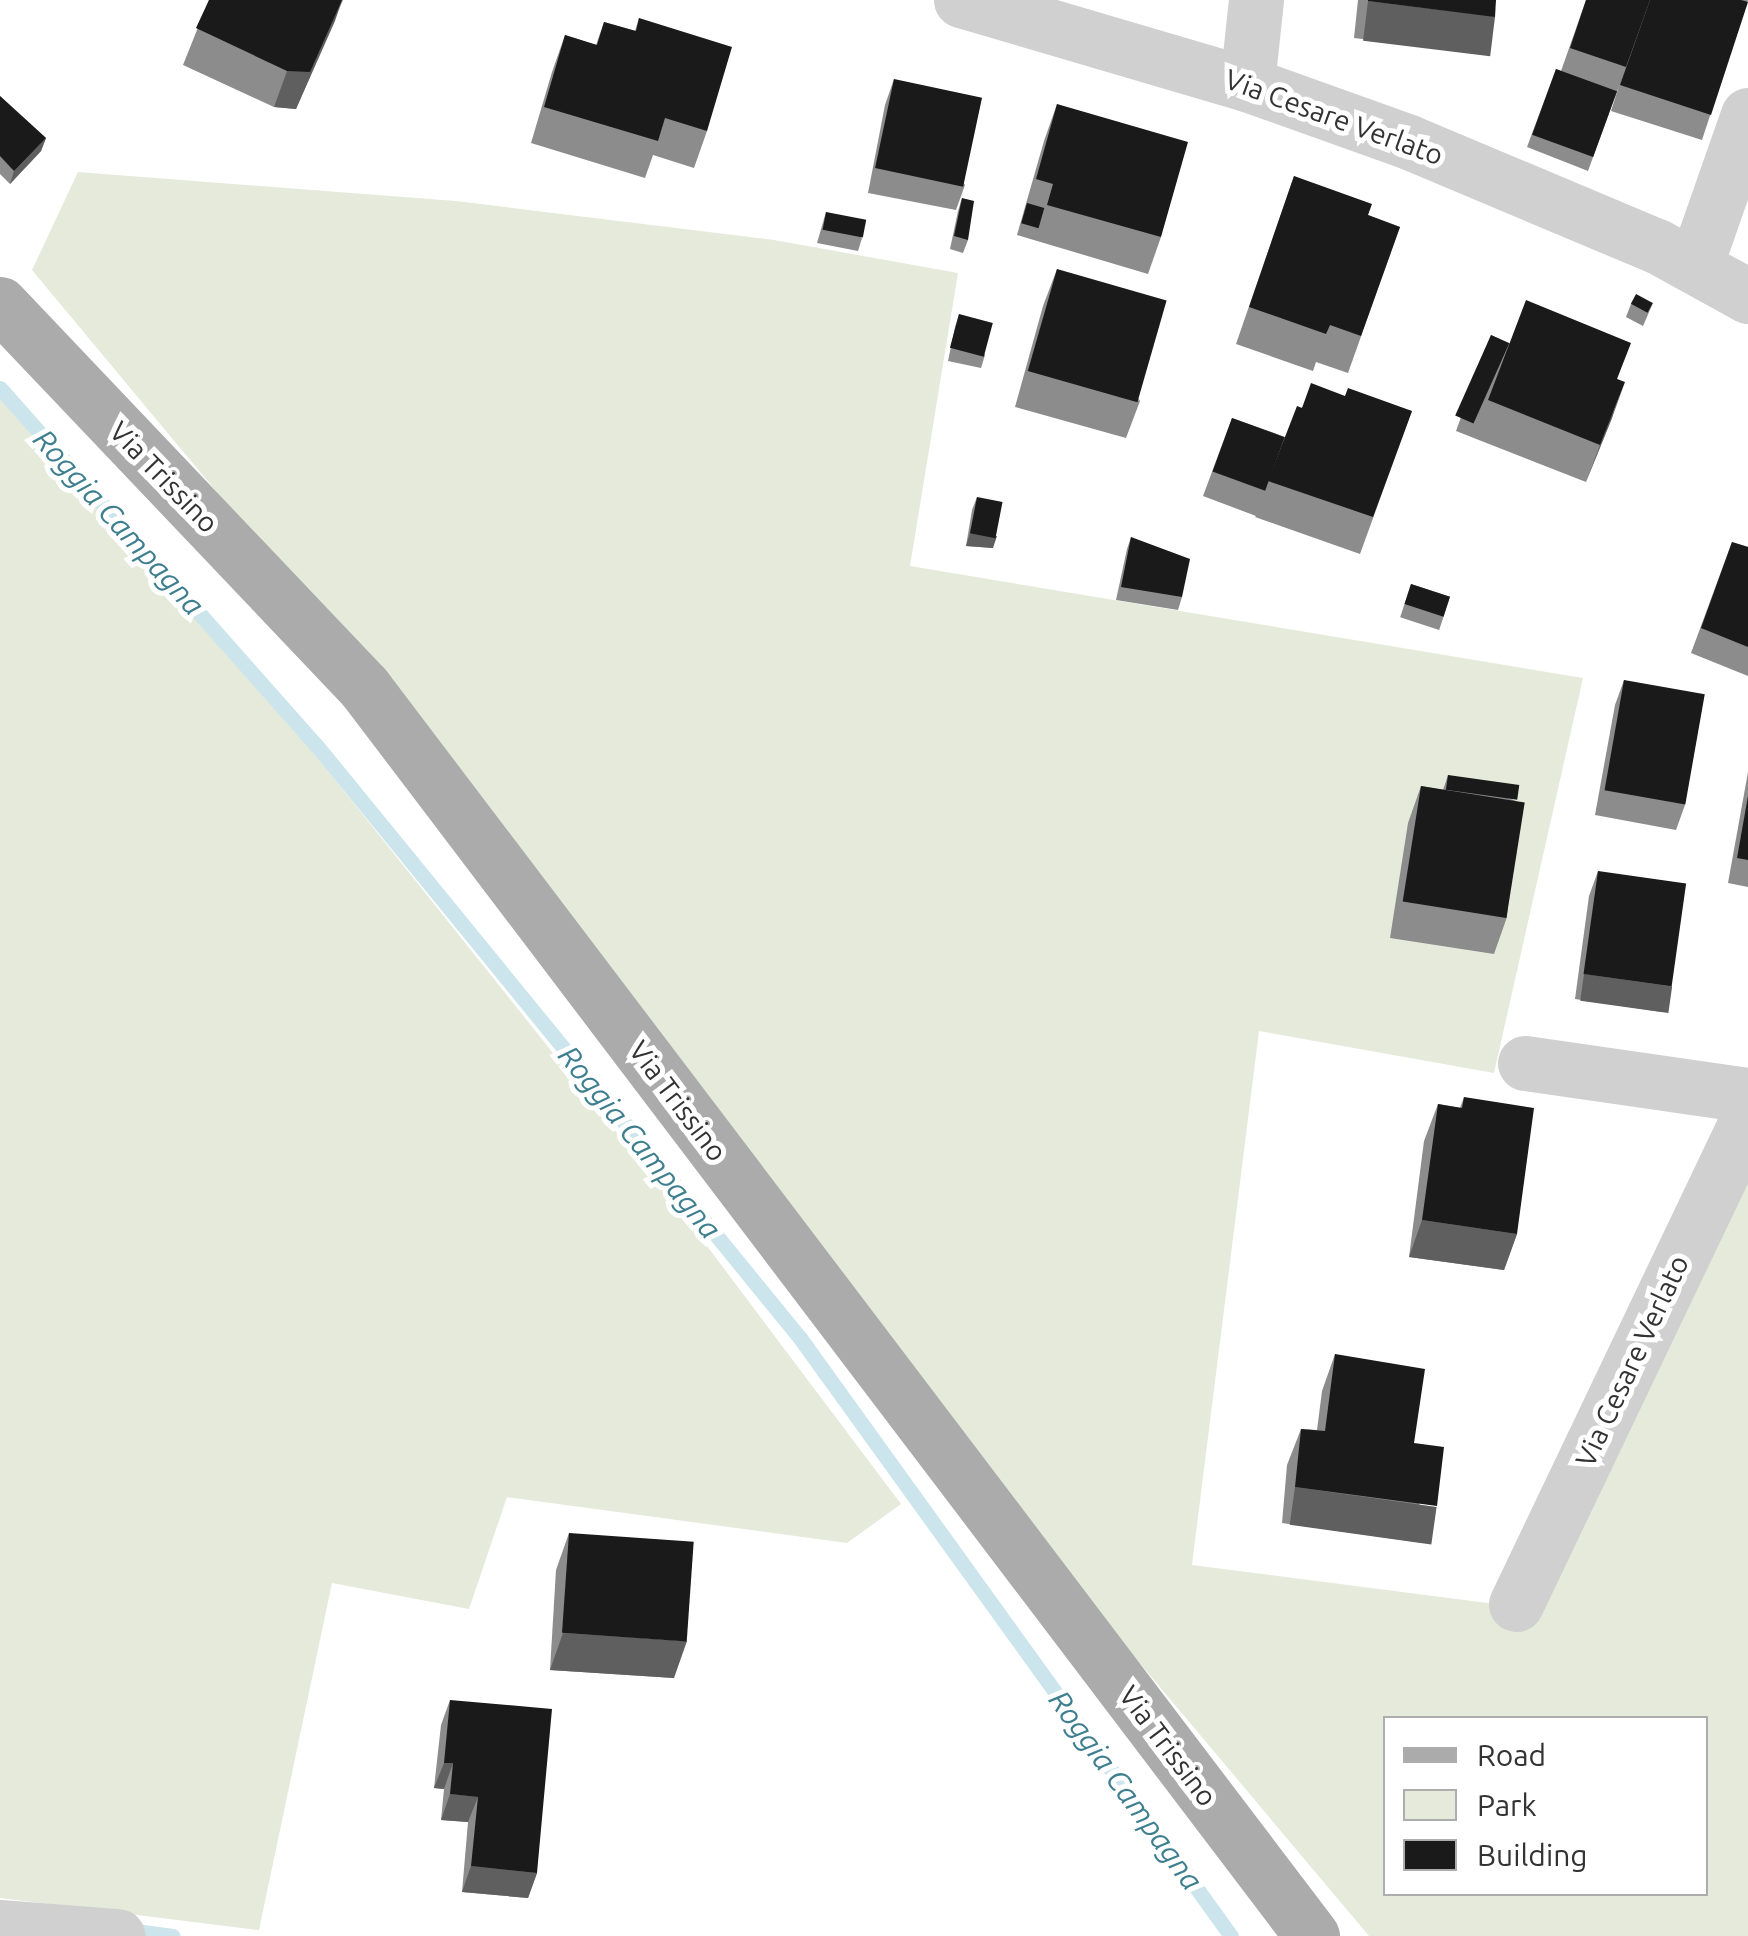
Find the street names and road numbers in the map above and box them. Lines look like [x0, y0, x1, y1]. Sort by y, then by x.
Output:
street label: Via Cesare Verlato [1220, 62, 1448, 172]
street label: Via Trissino [103, 414, 225, 540]
street label: Via Trissino [622, 1034, 734, 1168]
street label: Via Cesare Verlato [1568, 1250, 1696, 1472]
street label: Via Trissino [1112, 1679, 1224, 1813]

